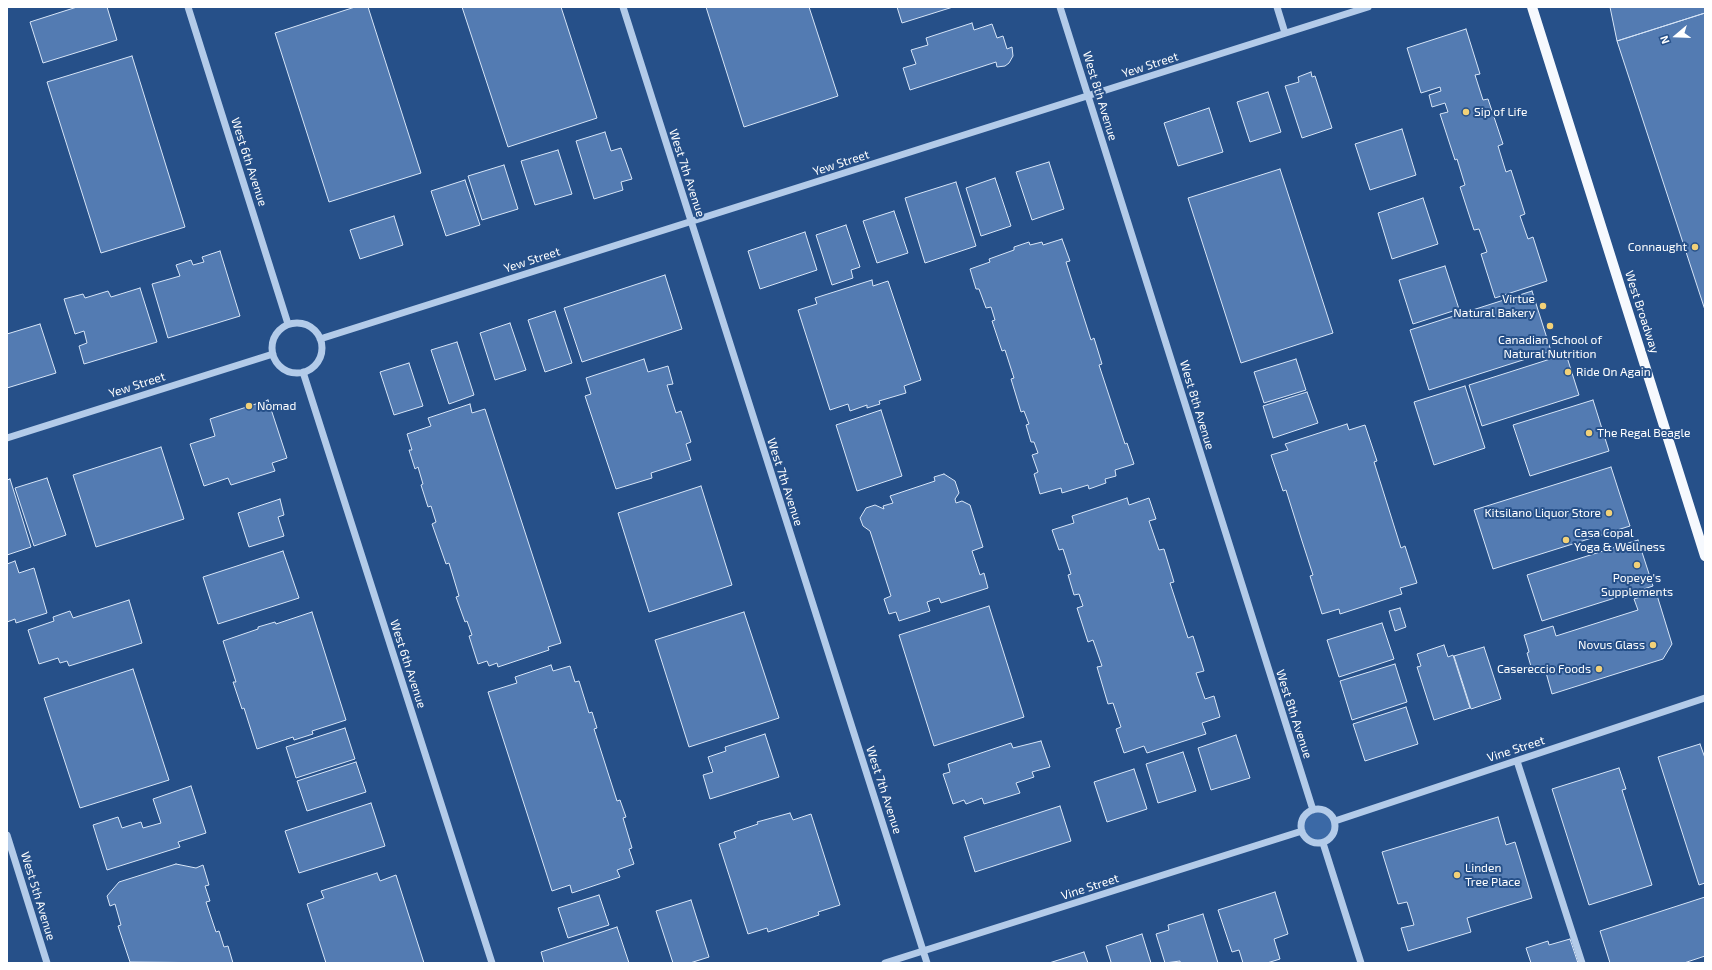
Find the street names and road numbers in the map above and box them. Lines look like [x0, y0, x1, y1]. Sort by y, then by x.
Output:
street label: Yew Street [1120, 49, 1180, 81]
street label: West 8th Avenue [1080, 50, 1120, 142]
street label: West 6th Avenue [228, 116, 270, 208]
street label: West 7th Avenue [666, 127, 708, 219]
street label: Yew Street [811, 147, 871, 179]
street label: Yew Street [502, 244, 562, 276]
street label: West Broadway [1622, 269, 1662, 355]
street label: West 8th Avenue [1177, 359, 1217, 451]
street label: Yew Street [107, 369, 167, 401]
street label: West 7th Avenue [764, 436, 806, 528]
street label: West 6th Avenue [387, 618, 429, 710]
street label: West 8th Avenue [1273, 668, 1315, 760]
street label: Vine Street [1485, 733, 1547, 765]
street label: West 7th Avenue [863, 744, 905, 836]
street label: West 5th Avenue [18, 850, 58, 942]
street label: Vine Street [1059, 871, 1121, 903]

